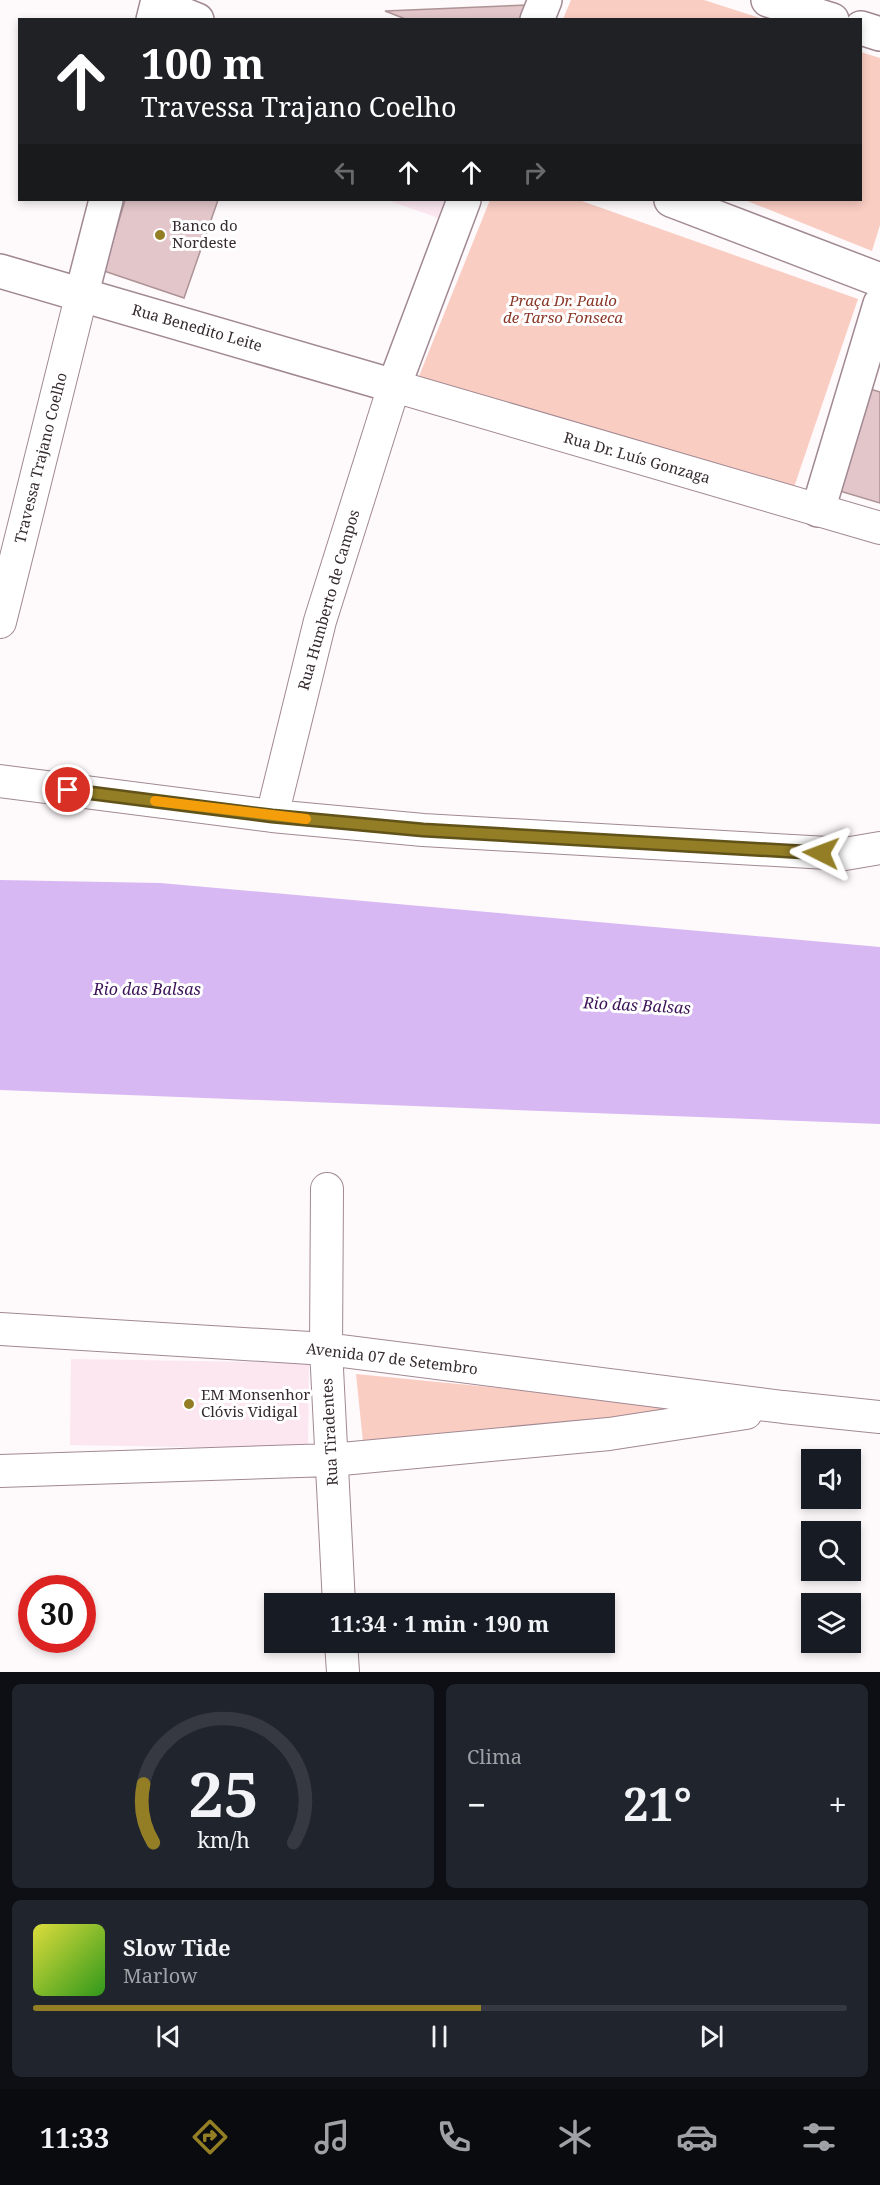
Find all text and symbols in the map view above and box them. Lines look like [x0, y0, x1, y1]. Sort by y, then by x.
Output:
text: 100 m [141, 34, 265, 91]
icon: ahead [42, 42, 120, 120]
text: Travessa Trajano Coelho [141, 88, 457, 125]
icon: left [329, 156, 362, 189]
icon: ahead [392, 156, 425, 189]
icon: ahead [455, 156, 488, 189]
icon: right [518, 156, 551, 189]
place label: Banco do Nordeste [172, 215, 238, 252]
marker: Banco do Nordeste [153, 228, 167, 242]
park label: Praça Dr. Paulo de Tarso Fonseca [503, 290, 623, 327]
street label: Rua Benedito Leite [130, 299, 265, 355]
street label: Travessa Trajano Coelho [9, 370, 71, 545]
street label: Rua Dr. Luís Gonzaga [562, 427, 713, 488]
street label: Rua Humberto de Campos [293, 507, 363, 692]
pin [42, 764, 93, 815]
icon: arrive [51, 773, 84, 806]
position arrow [789, 821, 853, 885]
water label: Rio das Balsas [92, 978, 201, 1000]
water label: Rio das Balsas [582, 991, 691, 1019]
street label: Avenida 07 de Setembro [305, 1338, 479, 1378]
street label: Rua Tiradentes [316, 1377, 342, 1486]
place label: EM Monsenhor Clóvis Vidigal [201, 1384, 310, 1421]
marker: EM Monsenhor Clóvis Vidigal [182, 1397, 196, 1411]
map controls [801, 1449, 861, 1653]
button: sound [801, 1449, 861, 1509]
button: search [801, 1521, 861, 1581]
speed limit sign: 30 [18, 1575, 96, 1653]
button: layers [801, 1593, 861, 1653]
text: 11:34 · 1 min · 190 m [330, 1608, 549, 1638]
text: Clima [467, 1743, 522, 1770]
text: 25 [188, 1750, 258, 1835]
text: 21° [623, 1773, 692, 1834]
text: − [467, 1782, 486, 1827]
text: + [829, 1782, 847, 1827]
text: km/h [197, 1825, 250, 1854]
text: Slow Tide [123, 1932, 231, 1962]
text: Marlow [123, 1962, 197, 1989]
icon: previous [152, 2020, 185, 2053]
icon: pause [423, 2020, 456, 2053]
icon: next [695, 2020, 728, 2053]
icon: directions [189, 2116, 231, 2158]
icon: music [311, 2116, 353, 2158]
icon: phone [433, 2116, 475, 2158]
icon: climate [554, 2116, 596, 2158]
icon: car [676, 2116, 718, 2158]
icon: filters [798, 2116, 840, 2158]
text: 11:33 [40, 2119, 109, 2156]

